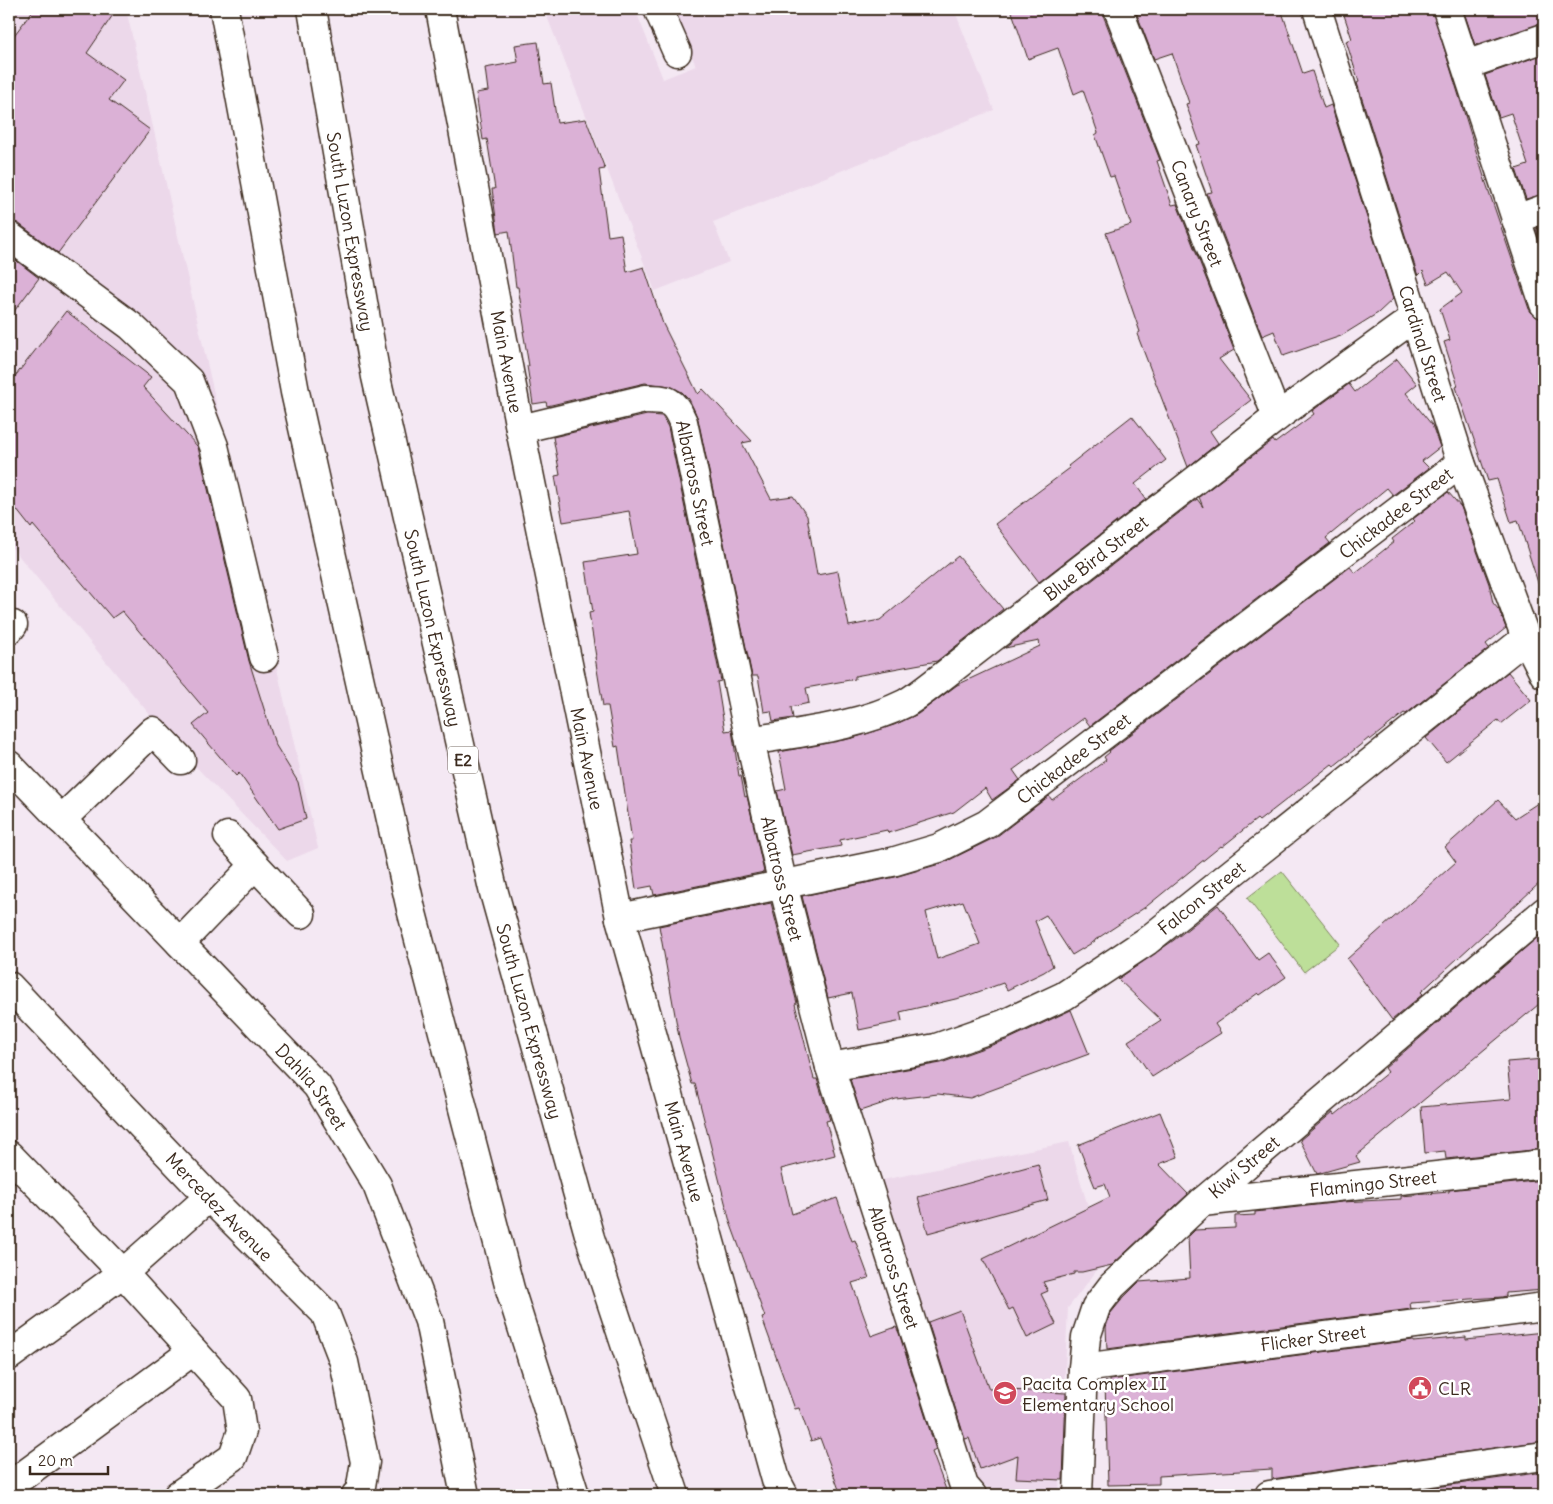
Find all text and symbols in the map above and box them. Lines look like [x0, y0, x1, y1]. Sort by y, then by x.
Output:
street label: South Luzon Expressway [322, 130, 379, 333]
street label: Canary Street [1166, 156, 1229, 270]
street label: Cardinal Street [1394, 282, 1452, 405]
street label: Main Avenue [486, 308, 528, 415]
street label: Albatross Street [671, 418, 720, 548]
street label: Chickadee Street [1334, 462, 1457, 563]
street label: Blue Bird Street [1039, 510, 1152, 606]
street label: South Luzon Expressway [400, 527, 467, 729]
street label: Main Avenue [566, 705, 609, 812]
street label: Chickadee Street [1012, 708, 1135, 809]
road number: E2 [448, 746, 478, 774]
street label: Albatross Street [756, 814, 809, 944]
street label: Falcon Street [1153, 856, 1250, 940]
street label: South Luzon Expressway [492, 921, 568, 1122]
street label: Dahlia Street [271, 1038, 352, 1134]
street label: Main Avenue [660, 1098, 710, 1205]
street label: Kiwi Street [1204, 1130, 1284, 1203]
street label: Mercedez Avenue [161, 1147, 278, 1266]
street label: Flamingo Street [1308, 1165, 1438, 1201]
street label: Albatross Street [864, 1203, 925, 1332]
street label: Flicker Street [1259, 1319, 1367, 1356]
place label: Pacita Complex II Elementary School [1022, 1372, 1174, 1416]
public building icon: CLR [1407, 1375, 1433, 1401]
place label: CLR [1438, 1377, 1471, 1400]
school or university icon: Pacita Complex II Elementary School [992, 1380, 1018, 1406]
scale bar [30, 1444, 108, 1476]
text: 20 m [38, 1451, 73, 1470]

